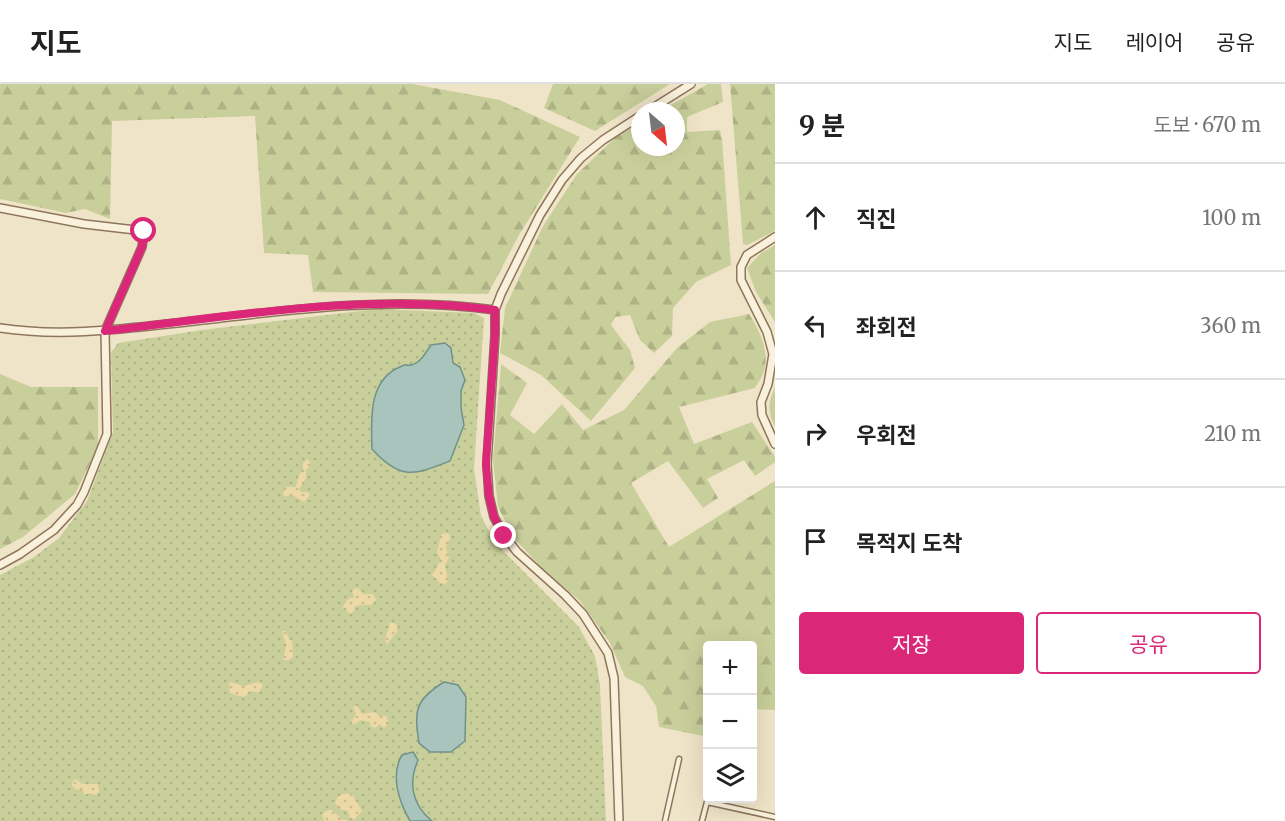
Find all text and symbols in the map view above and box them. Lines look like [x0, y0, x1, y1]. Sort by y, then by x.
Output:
text: 지도 [30, 25, 82, 61]
text: 지도 [1054, 29, 1092, 56]
text: 레이어 [1125, 29, 1183, 56]
text: 공유 [1216, 29, 1255, 56]
north arrow [631, 102, 685, 156]
text: 9 분 [799, 109, 845, 142]
text: 도보 · 670 m [1154, 112, 1261, 137]
icon: ahead [799, 201, 832, 234]
text: 직진 [856, 205, 896, 233]
text: 100 m [1202, 205, 1261, 230]
route start [130, 217, 156, 243]
icon: left [799, 309, 832, 342]
text: 좌회전 [856, 313, 917, 341]
text: 360 m [1200, 313, 1261, 338]
icon: right [799, 417, 832, 450]
text: 우회전 [856, 421, 917, 449]
text: 210 m [1204, 421, 1261, 446]
route end [490, 522, 516, 548]
icon: arrive [799, 525, 832, 558]
text: 목적지 도착 [856, 529, 962, 557]
button: 저장 [799, 612, 1024, 674]
button: 공유 [1036, 612, 1261, 674]
map controls [703, 641, 757, 803]
button: + [703, 641, 757, 695]
button: − [703, 695, 757, 749]
button: layers [703, 749, 757, 803]

